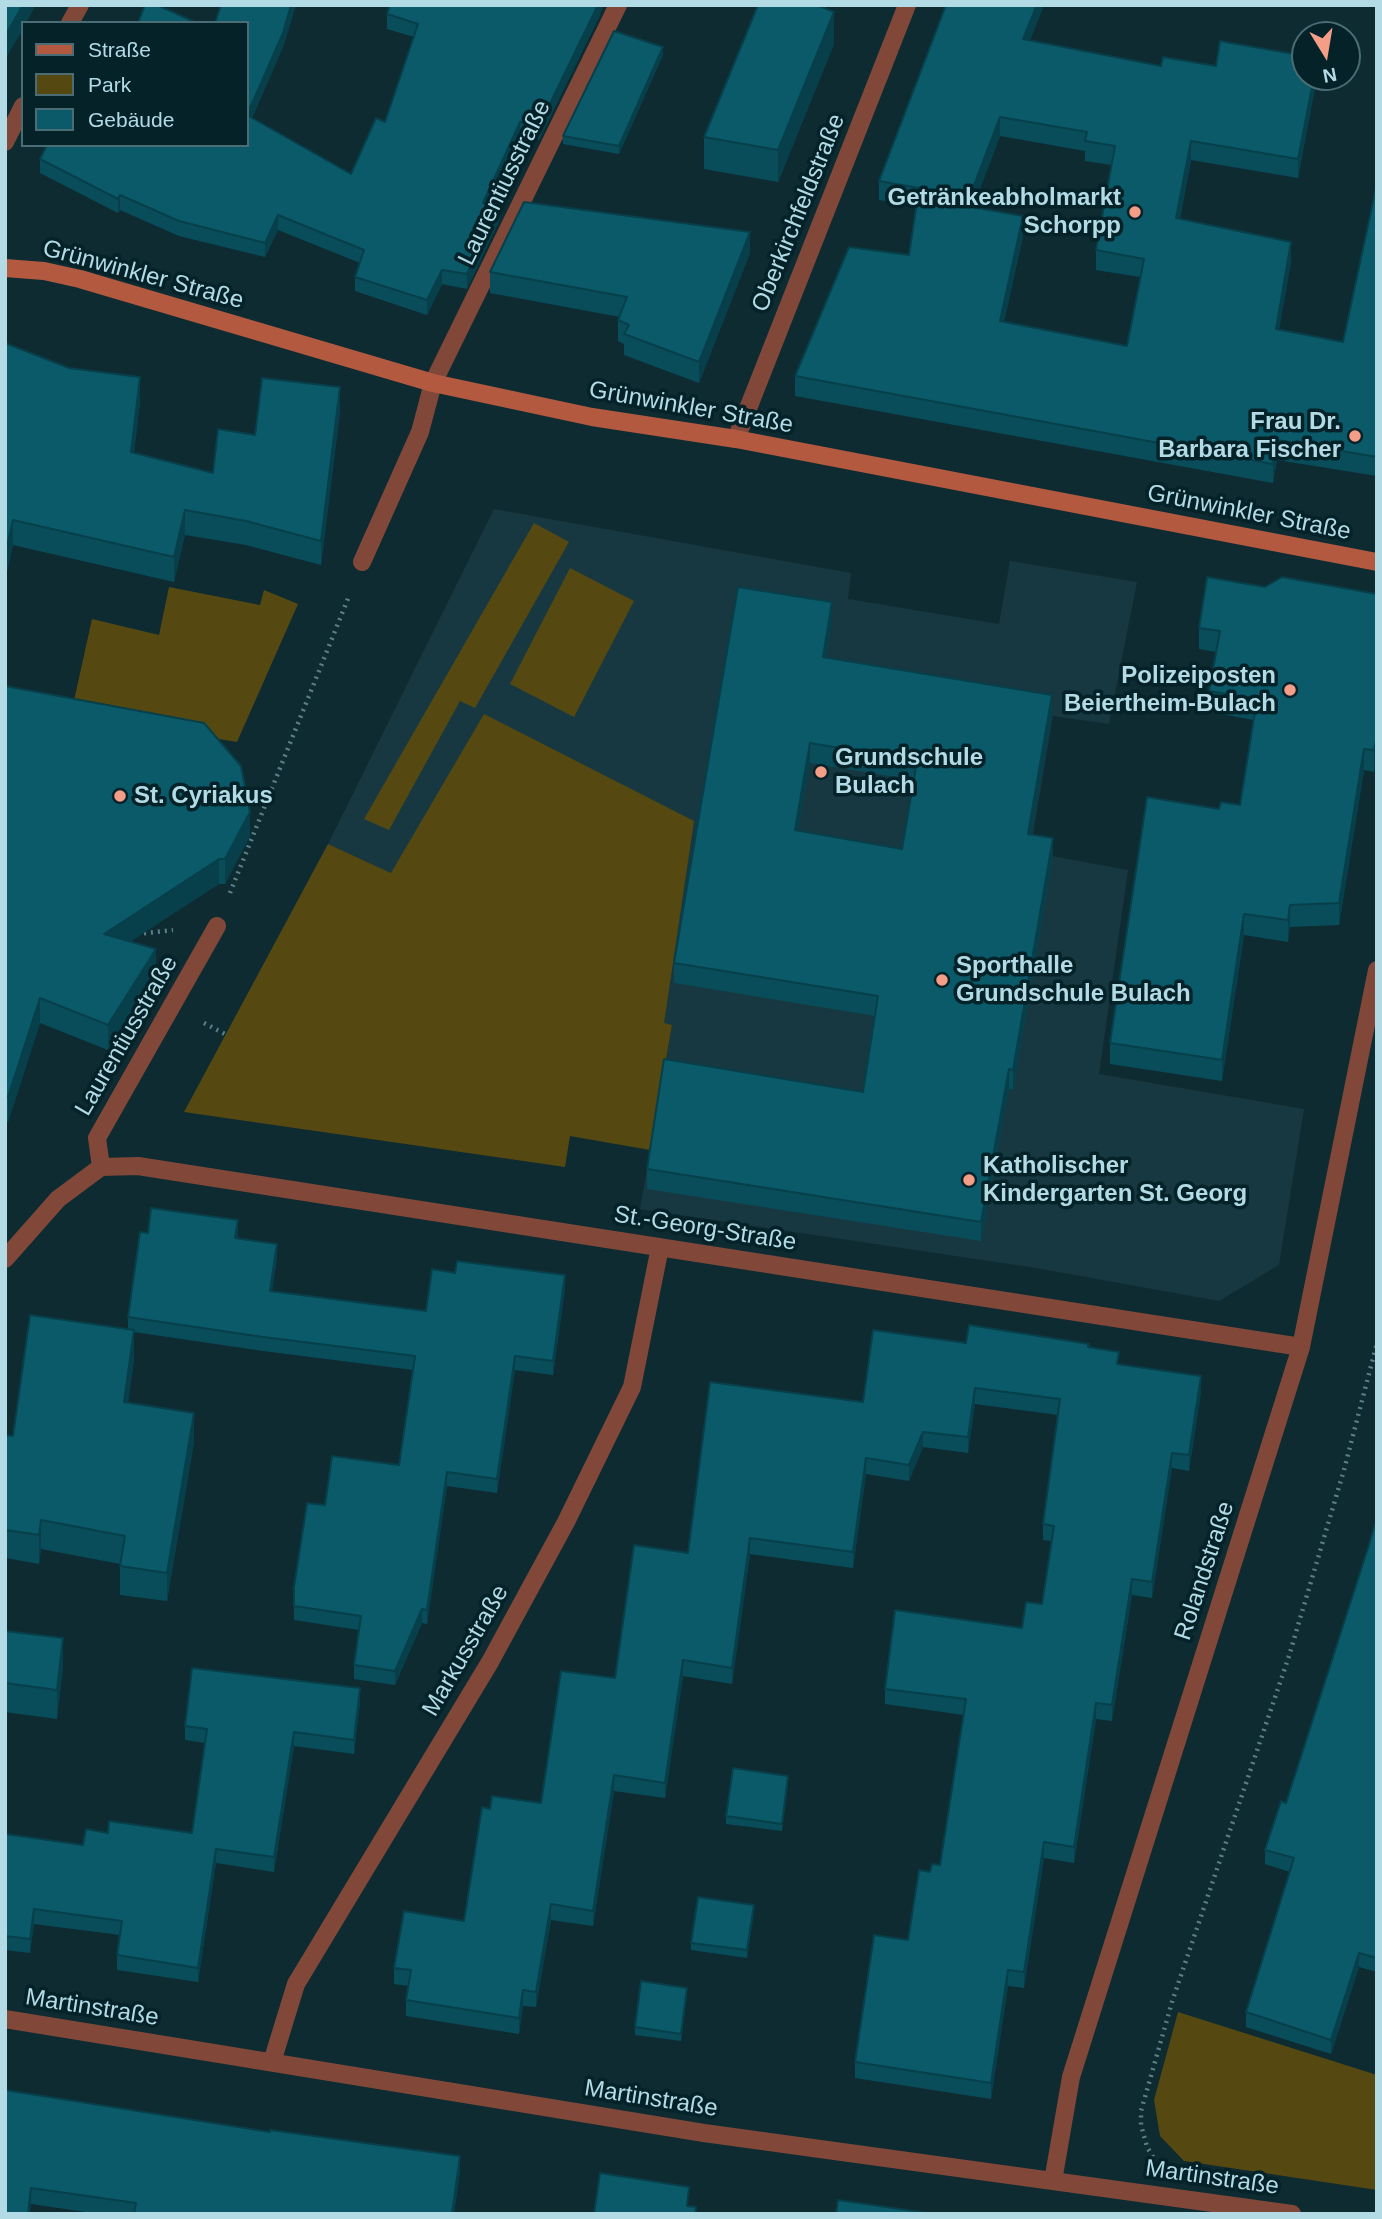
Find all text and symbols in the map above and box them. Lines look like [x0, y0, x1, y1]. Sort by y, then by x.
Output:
legend [21, 21, 248, 147]
north arrow [1291, 21, 1361, 91]
text: Straße [88, 38, 151, 61]
text: N [1321, 64, 1338, 87]
text: Park [88, 73, 131, 96]
street label: Laurentiusstraße [453, 96, 557, 270]
text: Gebäude [88, 108, 174, 131]
street label: Oberkirchfeldstraße [746, 110, 852, 316]
place label: Getränkeabholmarkt Schorpp [888, 184, 1121, 240]
marker: Getränkeabholmarkt Schorpp [1127, 204, 1143, 220]
street label: Grünwinkler Straße [39, 234, 247, 316]
street label: Grünwinkler Straße [587, 376, 795, 440]
place label: Frau Dr. Barbara Fischer [1158, 408, 1341, 464]
marker: Frau Dr. Barbara Fischer [1347, 428, 1363, 444]
street label: Grünwinkler Straße [1145, 479, 1353, 547]
place label: Polizeiposten Beiertheim-Bulach [1064, 662, 1276, 718]
marker: Polizeiposten Beiertheim-Bulach [1282, 682, 1298, 698]
place label: Grundschule Bulach [835, 744, 983, 800]
marker: Grundschule Bulach [813, 764, 829, 780]
place label: St. Cyriakus [134, 782, 273, 810]
marker: St. Cyriakus [112, 788, 128, 804]
street label: Laurentiusstraße [70, 951, 184, 1121]
place label: Sporthalle Grundschule Bulach [956, 952, 1191, 1008]
marker: Sporthalle Grundschule Bulach [934, 972, 950, 988]
place label: Katholischer Kindergarten St. Georg [983, 1152, 1247, 1208]
marker: Katholischer Kindergarten St. Georg [961, 1172, 977, 1188]
street label: St.-Georg-Straße [612, 1200, 798, 1258]
street label: Rolandstraße [1169, 1498, 1241, 1644]
street label: Markusstraße [417, 1580, 515, 1722]
street label: Martinstraße [23, 1983, 161, 2033]
street label: Martinstraße [582, 2074, 720, 2124]
street label: Martinstraße [1143, 2154, 1281, 2202]

